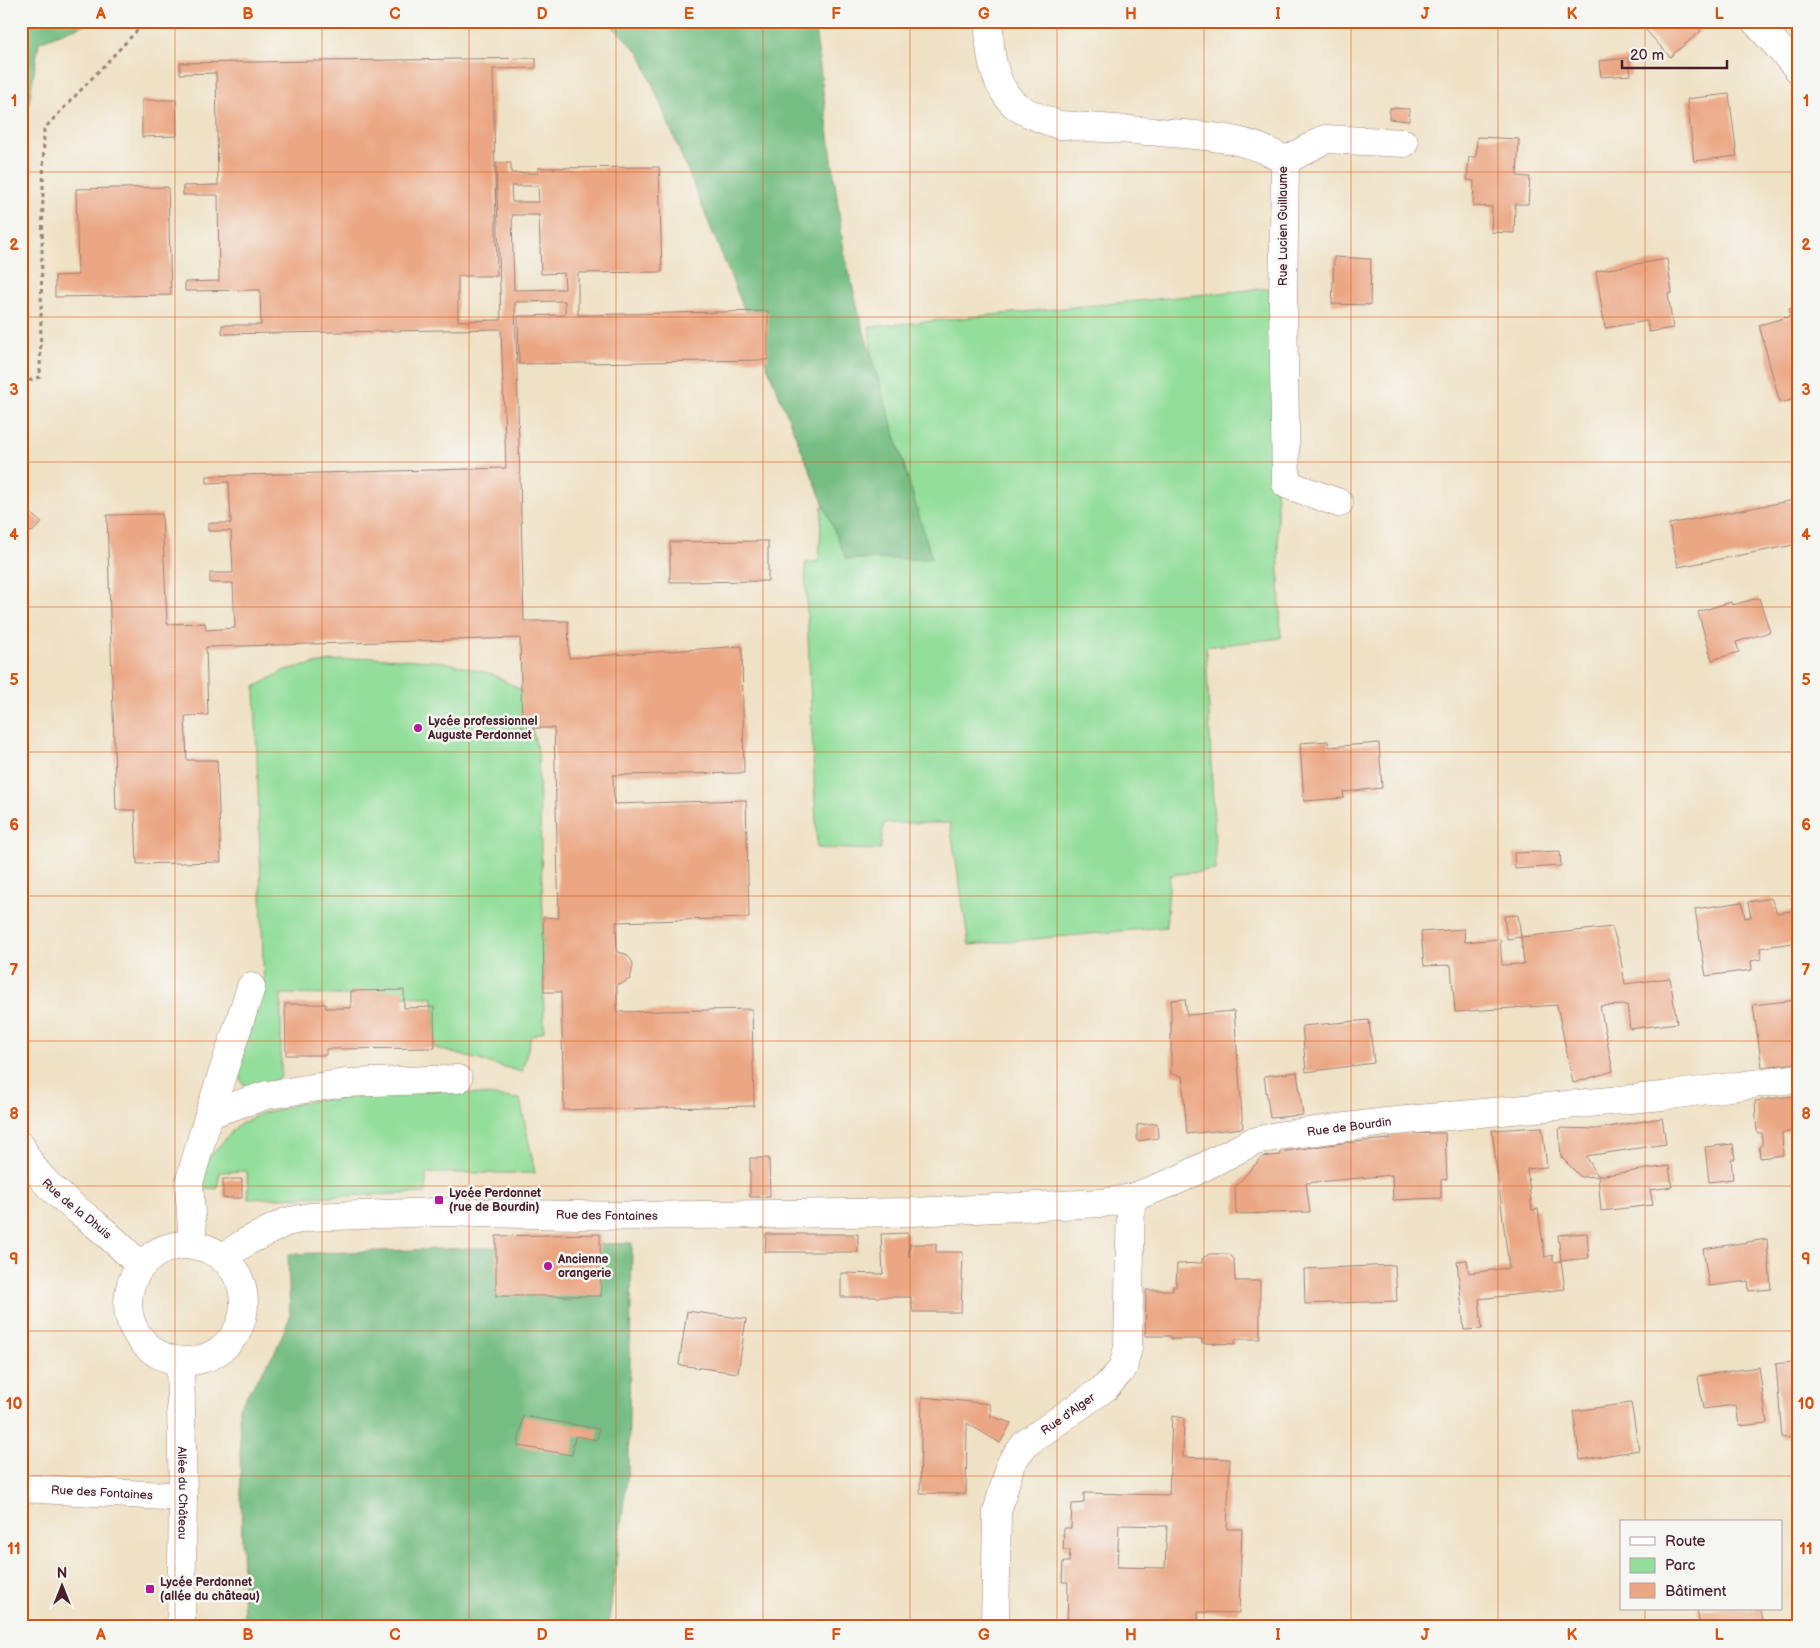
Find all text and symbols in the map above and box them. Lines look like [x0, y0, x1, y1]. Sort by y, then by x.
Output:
text: A [95, 5, 106, 24]
text: B [242, 5, 254, 24]
text: C [389, 5, 401, 24]
text: D [536, 5, 548, 24]
text: E [684, 5, 694, 24]
text: F [831, 5, 841, 24]
text: G [978, 5, 990, 24]
text: H [1125, 5, 1137, 24]
text: I [1275, 5, 1281, 24]
text: J [1421, 5, 1430, 24]
text: K [1567, 5, 1578, 24]
text: L [1714, 5, 1724, 24]
scale bar [1622, 38, 1728, 70]
text: 20 m [1630, 46, 1664, 65]
text: 1 [11, 92, 17, 111]
text: 1 [1803, 92, 1809, 111]
street label: Rue Lucien Guillaume [1276, 166, 1291, 286]
text: 2 [9, 236, 19, 255]
text: 2 [1801, 236, 1811, 255]
text: 3 [9, 381, 19, 400]
text: 3 [1801, 381, 1811, 400]
text: 4 [9, 526, 19, 545]
text: 4 [1801, 526, 1811, 545]
text: 5 [9, 671, 19, 690]
text: 5 [1801, 671, 1811, 690]
place label: Lycée professionnel Auguste Perdonnet [427, 714, 538, 743]
marker: Lycée professionnel Auguste Perdonnet [412, 722, 424, 734]
text: 6 [9, 816, 19, 835]
text: 6 [1801, 816, 1811, 835]
text: 7 [10, 961, 19, 980]
text: 7 [1802, 961, 1811, 980]
text: 8 [9, 1105, 19, 1124]
text: 8 [1801, 1105, 1811, 1124]
street label: Rue de Bourdin [1306, 1114, 1392, 1140]
street label: Rue de la Dhuis [38, 1176, 114, 1243]
place label: Lycée Perdonnet (rue de Bourdin) [449, 1186, 541, 1215]
marker: Lycée Perdonnet (rue de Bourdin) [433, 1194, 445, 1206]
street label: Rue des Fontaines [556, 1208, 658, 1224]
text: 9 [9, 1250, 19, 1269]
text: 9 [1801, 1250, 1811, 1269]
place label: Ancienne orangerie [557, 1252, 611, 1281]
marker: Ancienne orangerie [542, 1260, 554, 1272]
street label: Rue d'Alger [1038, 1390, 1099, 1438]
text: 10 [6, 1395, 22, 1414]
text: 10 [1798, 1395, 1814, 1414]
street label: Allée du Château [174, 1446, 190, 1540]
street label: Rue des Fontaines [50, 1483, 153, 1503]
legend [1620, 1520, 1782, 1610]
text: Route [1665, 1532, 1706, 1551]
text: 11 [7, 1540, 21, 1559]
text: 11 [1799, 1540, 1813, 1559]
text: Parc [1665, 1556, 1695, 1575]
north arrow [38, 1560, 88, 1610]
text: N [57, 1565, 67, 1582]
place label: Lycée Perdonnet (allée du château) [160, 1575, 260, 1604]
text: Bâtiment [1665, 1582, 1727, 1601]
marker: Lycée Perdonnet (allée du château) [144, 1583, 156, 1595]
text: A [95, 1626, 106, 1645]
text: B [242, 1626, 254, 1645]
text: C [389, 1626, 401, 1645]
text: D [536, 1626, 548, 1645]
text: E [684, 1626, 694, 1645]
text: F [831, 1626, 841, 1645]
text: G [978, 1626, 990, 1645]
text: H [1125, 1626, 1137, 1645]
text: I [1275, 1626, 1281, 1645]
text: J [1421, 1626, 1430, 1645]
text: K [1567, 1626, 1578, 1645]
text: L [1714, 1626, 1724, 1645]

